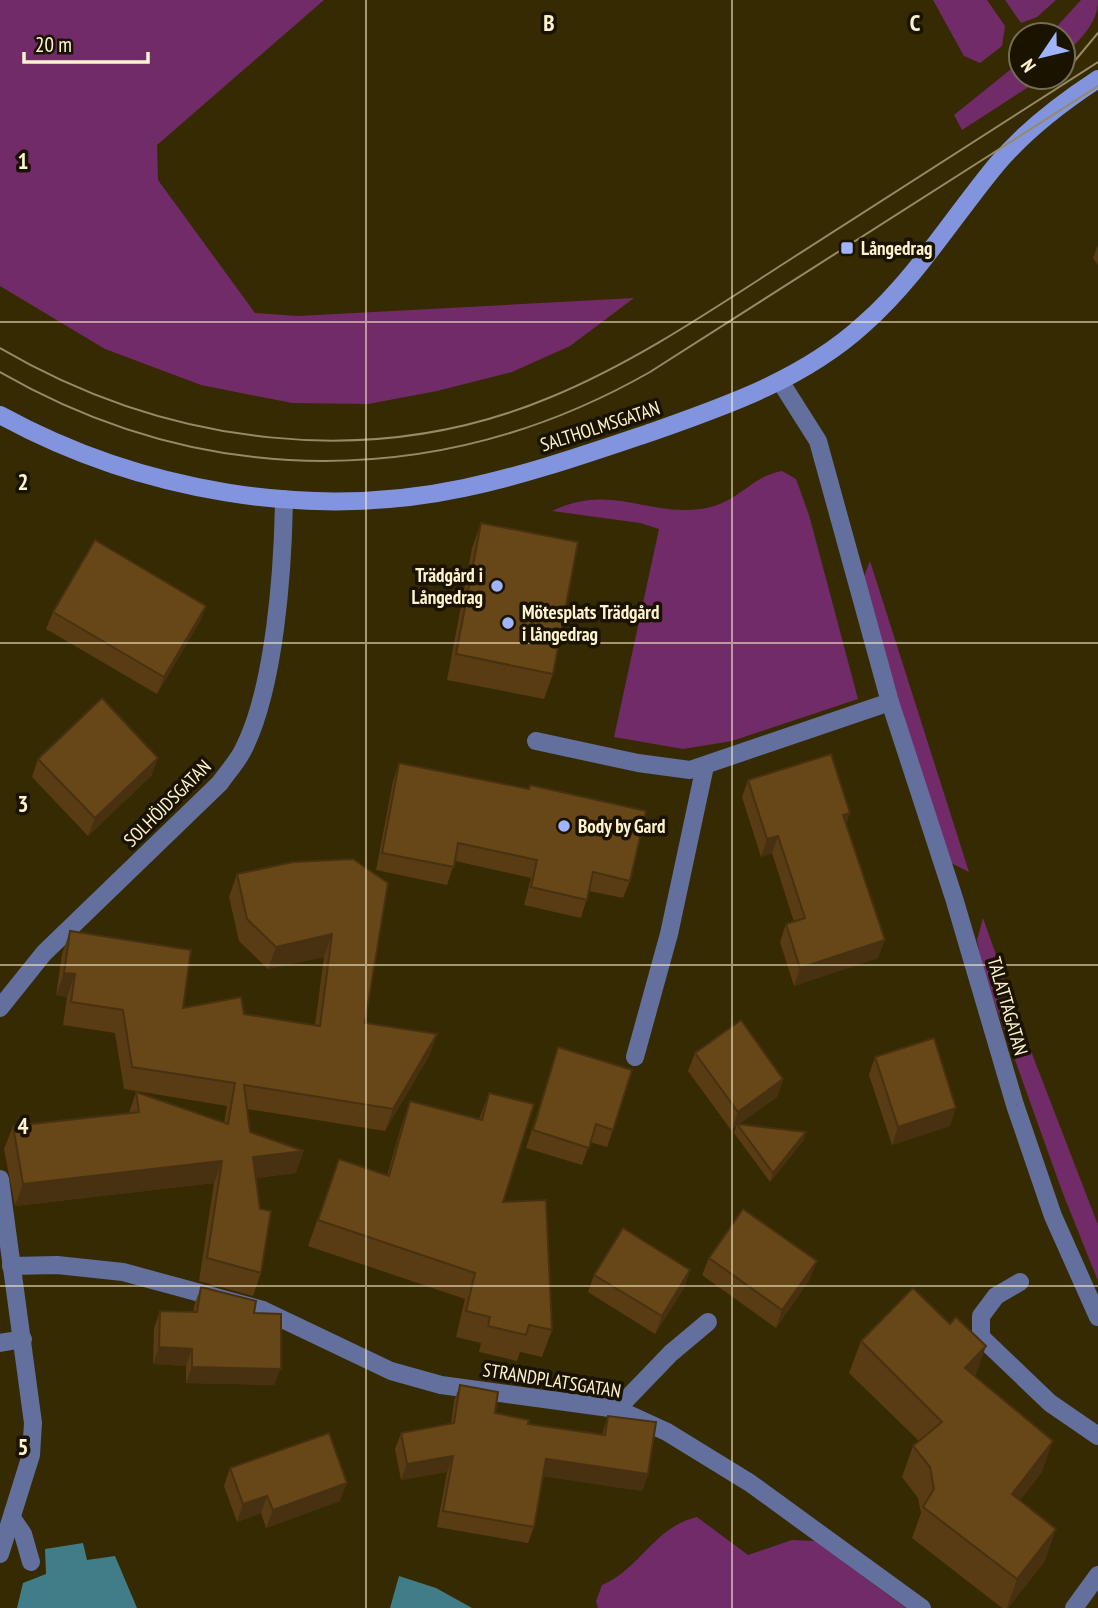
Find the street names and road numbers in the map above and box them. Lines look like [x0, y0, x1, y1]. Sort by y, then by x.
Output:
street label: SALTHOLMSGATAN [537, 395, 663, 457]
street label: SOLHÖJDSGATAN [118, 754, 216, 852]
street label: TALATTAGATAN [983, 954, 1033, 1058]
street label: STRANDPLATSGATAN [481, 1357, 623, 1403]

